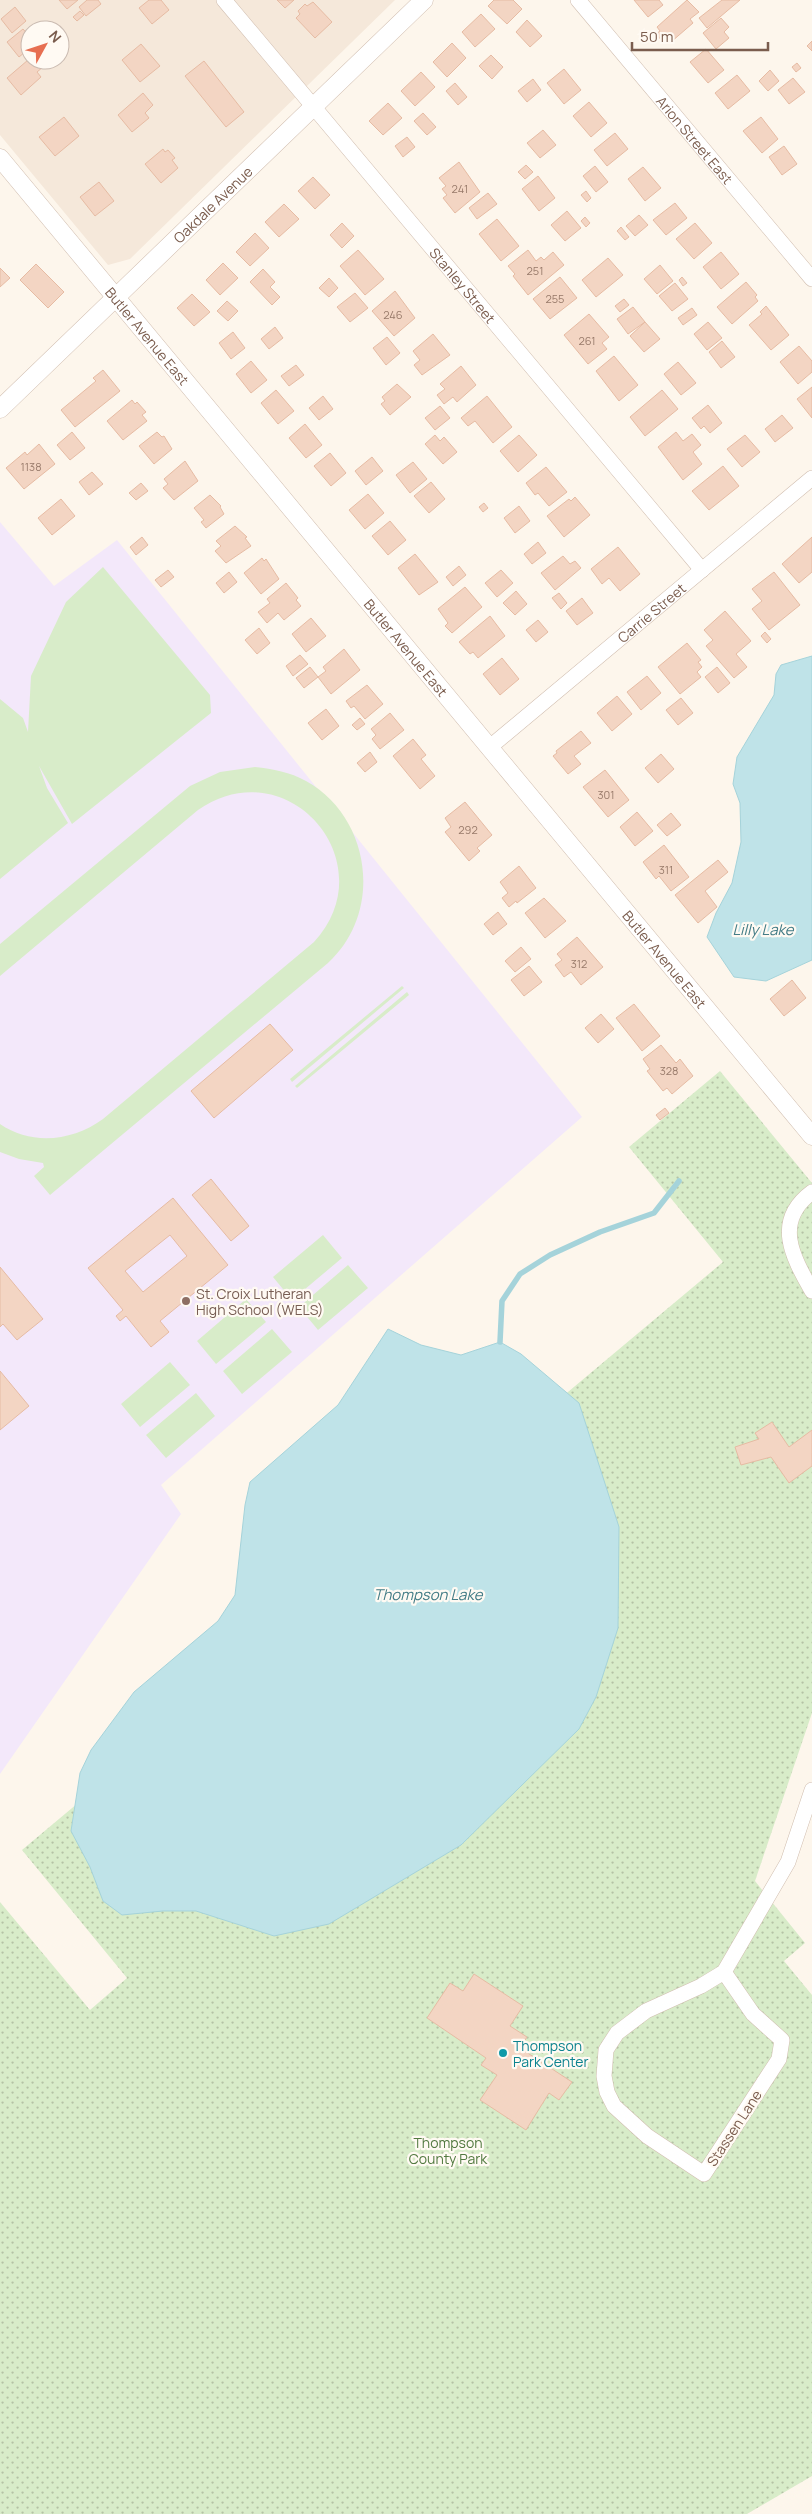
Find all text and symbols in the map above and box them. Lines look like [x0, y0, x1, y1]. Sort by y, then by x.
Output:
north arrow [20, 20, 70, 70]
scale bar [632, 20, 768, 52]
text: N [45, 26, 66, 46]
text: 50 m [640, 26, 674, 47]
street label: Arion Street East [653, 91, 738, 188]
street label: Oakdale Avenue [169, 162, 256, 247]
house number: 241 [452, 181, 468, 196]
street label: Stanley Street [426, 243, 500, 327]
house number: 251 [527, 263, 543, 278]
street label: Butler Avenue East [101, 283, 194, 389]
house number: 255 [546, 291, 564, 306]
house number: 246 [383, 307, 403, 322]
house number: 261 [578, 333, 596, 348]
house number: 1138 [20, 459, 42, 474]
street label: Carrie Street [613, 578, 690, 646]
street label: Butler Avenue East [360, 595, 453, 700]
house number: 301 [597, 787, 615, 802]
house number: 292 [458, 822, 478, 837]
house number: 311 [659, 862, 673, 877]
street label: Butler Avenue East [619, 906, 711, 1012]
water label: Lilly Lake [732, 919, 795, 940]
house number: 312 [571, 956, 587, 971]
house number: 328 [660, 1063, 678, 1078]
place label: St. Croix Lutheran High School (WELS) [196, 1284, 324, 1319]
marker: St. Croix Lutheran High School (WELS) [180, 1295, 192, 1307]
water label: Thompson Lake [374, 1584, 484, 1605]
place label: Thompson Park Center [513, 2036, 589, 2071]
marker: Thompson Park Center [497, 2047, 509, 2059]
street label: Stassen Lane [702, 2086, 766, 2170]
park label: Thompson County Park [409, 2133, 488, 2168]

